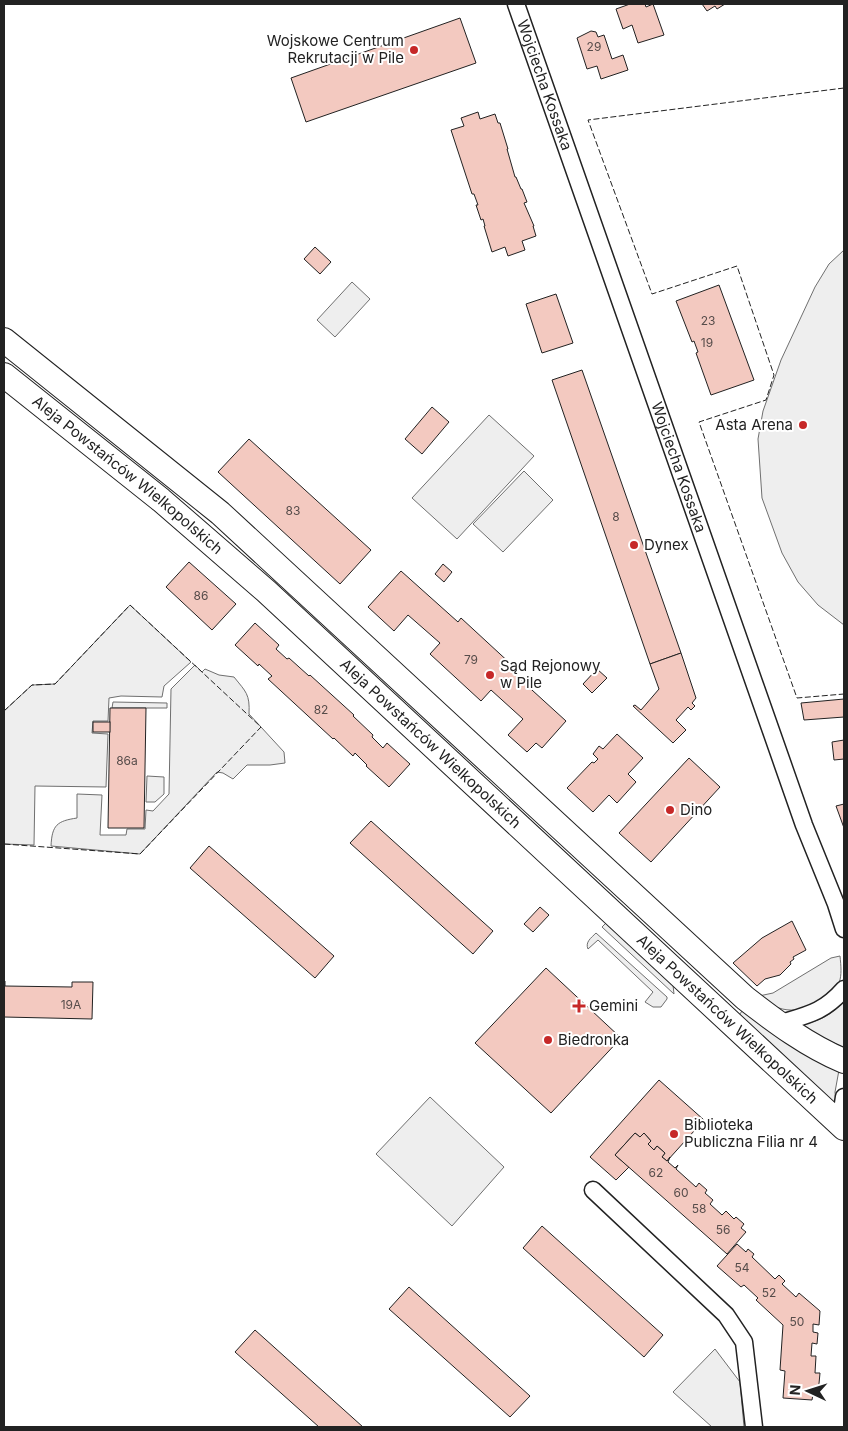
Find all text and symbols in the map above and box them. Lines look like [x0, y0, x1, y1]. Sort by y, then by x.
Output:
street label: Wojciecha Kossaka [513, 17, 577, 153]
place label: Wojskowe Centrum Rekrutacji w Pile [267, 31, 404, 67]
house number: 29 [587, 39, 601, 54]
marker: Wojskowe Centrum Rekrutacji w Pile [408, 44, 420, 56]
house number: 23 [701, 313, 715, 328]
house number: 19 [701, 335, 713, 350]
street label: Aleja Powstańców Wielkopolskich [29, 391, 227, 558]
street label: Wojciecha Kossaka [647, 399, 711, 535]
place label: Asta Arena [715, 415, 793, 434]
marker: Asta Arena [797, 419, 809, 431]
house number: 83 [286, 503, 300, 518]
house number: 8 [612, 509, 620, 524]
place label: Dynex [644, 535, 689, 554]
marker: Dynex [628, 539, 640, 551]
house number: 86 [194, 588, 208, 603]
house number: 79 [464, 652, 478, 667]
street label: Aleja Powstańców Wielkopolskich [336, 655, 525, 832]
place label: Sąd Rejonowy w Pile [500, 656, 601, 692]
marker: Sąd Rejonowy w Pile [484, 669, 496, 681]
house number: 82 [314, 702, 328, 717]
house number: 86a [116, 753, 138, 768]
place label: Dino [680, 800, 712, 819]
marker: Dino [664, 804, 676, 816]
street label: Aleja Powstańców Wielkopolskich [633, 930, 822, 1108]
place label: Gemini [589, 996, 638, 1015]
house number: 19A [61, 997, 81, 1012]
marker: Gemini [573, 1000, 585, 1012]
place label: Biedronka [558, 1030, 629, 1049]
marker: Biedronka [542, 1034, 554, 1046]
place label: Biblioteka Publiczna Filia nr 4 [684, 1115, 818, 1151]
marker: Biblioteka Publiczna Filia nr 4 [668, 1128, 680, 1140]
house number: 62 [649, 1165, 663, 1180]
house number: 60 [673, 1185, 689, 1200]
house number: 58 [692, 1201, 706, 1216]
house number: 56 [716, 1222, 730, 1237]
house number: 54 [734, 1260, 750, 1275]
house number: 52 [762, 1285, 776, 1300]
house number: 50 [790, 1314, 804, 1329]
north arrow [783, 1366, 833, 1416]
text: N [786, 1384, 803, 1396]

